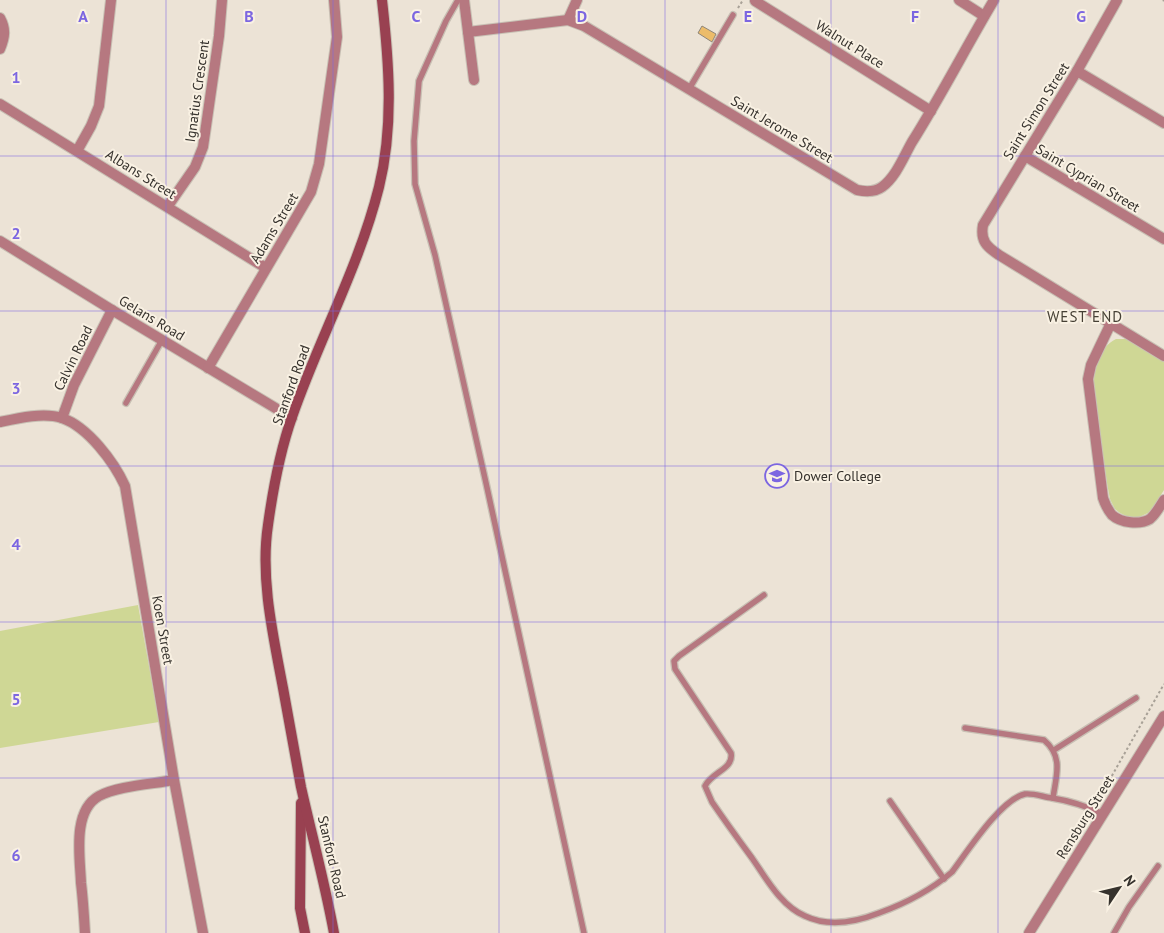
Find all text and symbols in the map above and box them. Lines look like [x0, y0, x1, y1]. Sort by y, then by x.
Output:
text: A [78, 6, 88, 26]
text: B [244, 6, 254, 26]
text: C [412, 6, 421, 26]
text: D [577, 6, 587, 26]
text: E [744, 6, 752, 26]
text: F [911, 6, 919, 26]
text: G [1076, 6, 1086, 26]
street label: Walnut Place [812, 16, 888, 72]
street label: Ignatius Crescent [181, 39, 213, 143]
street label: Saint Simon Street [999, 59, 1073, 163]
text: 1 [11, 67, 21, 87]
street label: Saint Jerome Street [728, 91, 836, 167]
street label: Saint Cyprian Street [1033, 140, 1144, 216]
street label: Albans Street [102, 145, 180, 203]
street label: Adams Street [246, 189, 302, 267]
text: 2 [11, 223, 21, 243]
street label: Gelans Road [116, 291, 188, 345]
district label: WEST END [1047, 307, 1123, 326]
street label: Calvin Road [49, 322, 97, 394]
street label: Stanford Road [268, 342, 314, 428]
text: 3 [11, 378, 21, 398]
school or university icon: Dower College [764, 463, 790, 489]
place label: Dower College [794, 467, 881, 485]
text: 4 [11, 534, 21, 554]
street label: Koen Street [148, 594, 178, 666]
text: 5 [11, 689, 21, 709]
street label: Rensburg Street [1052, 772, 1118, 862]
street label: Stanford Road [314, 814, 350, 900]
text: 6 [11, 845, 21, 865]
north arrow [1094, 863, 1144, 913]
text: N [1120, 872, 1140, 889]

